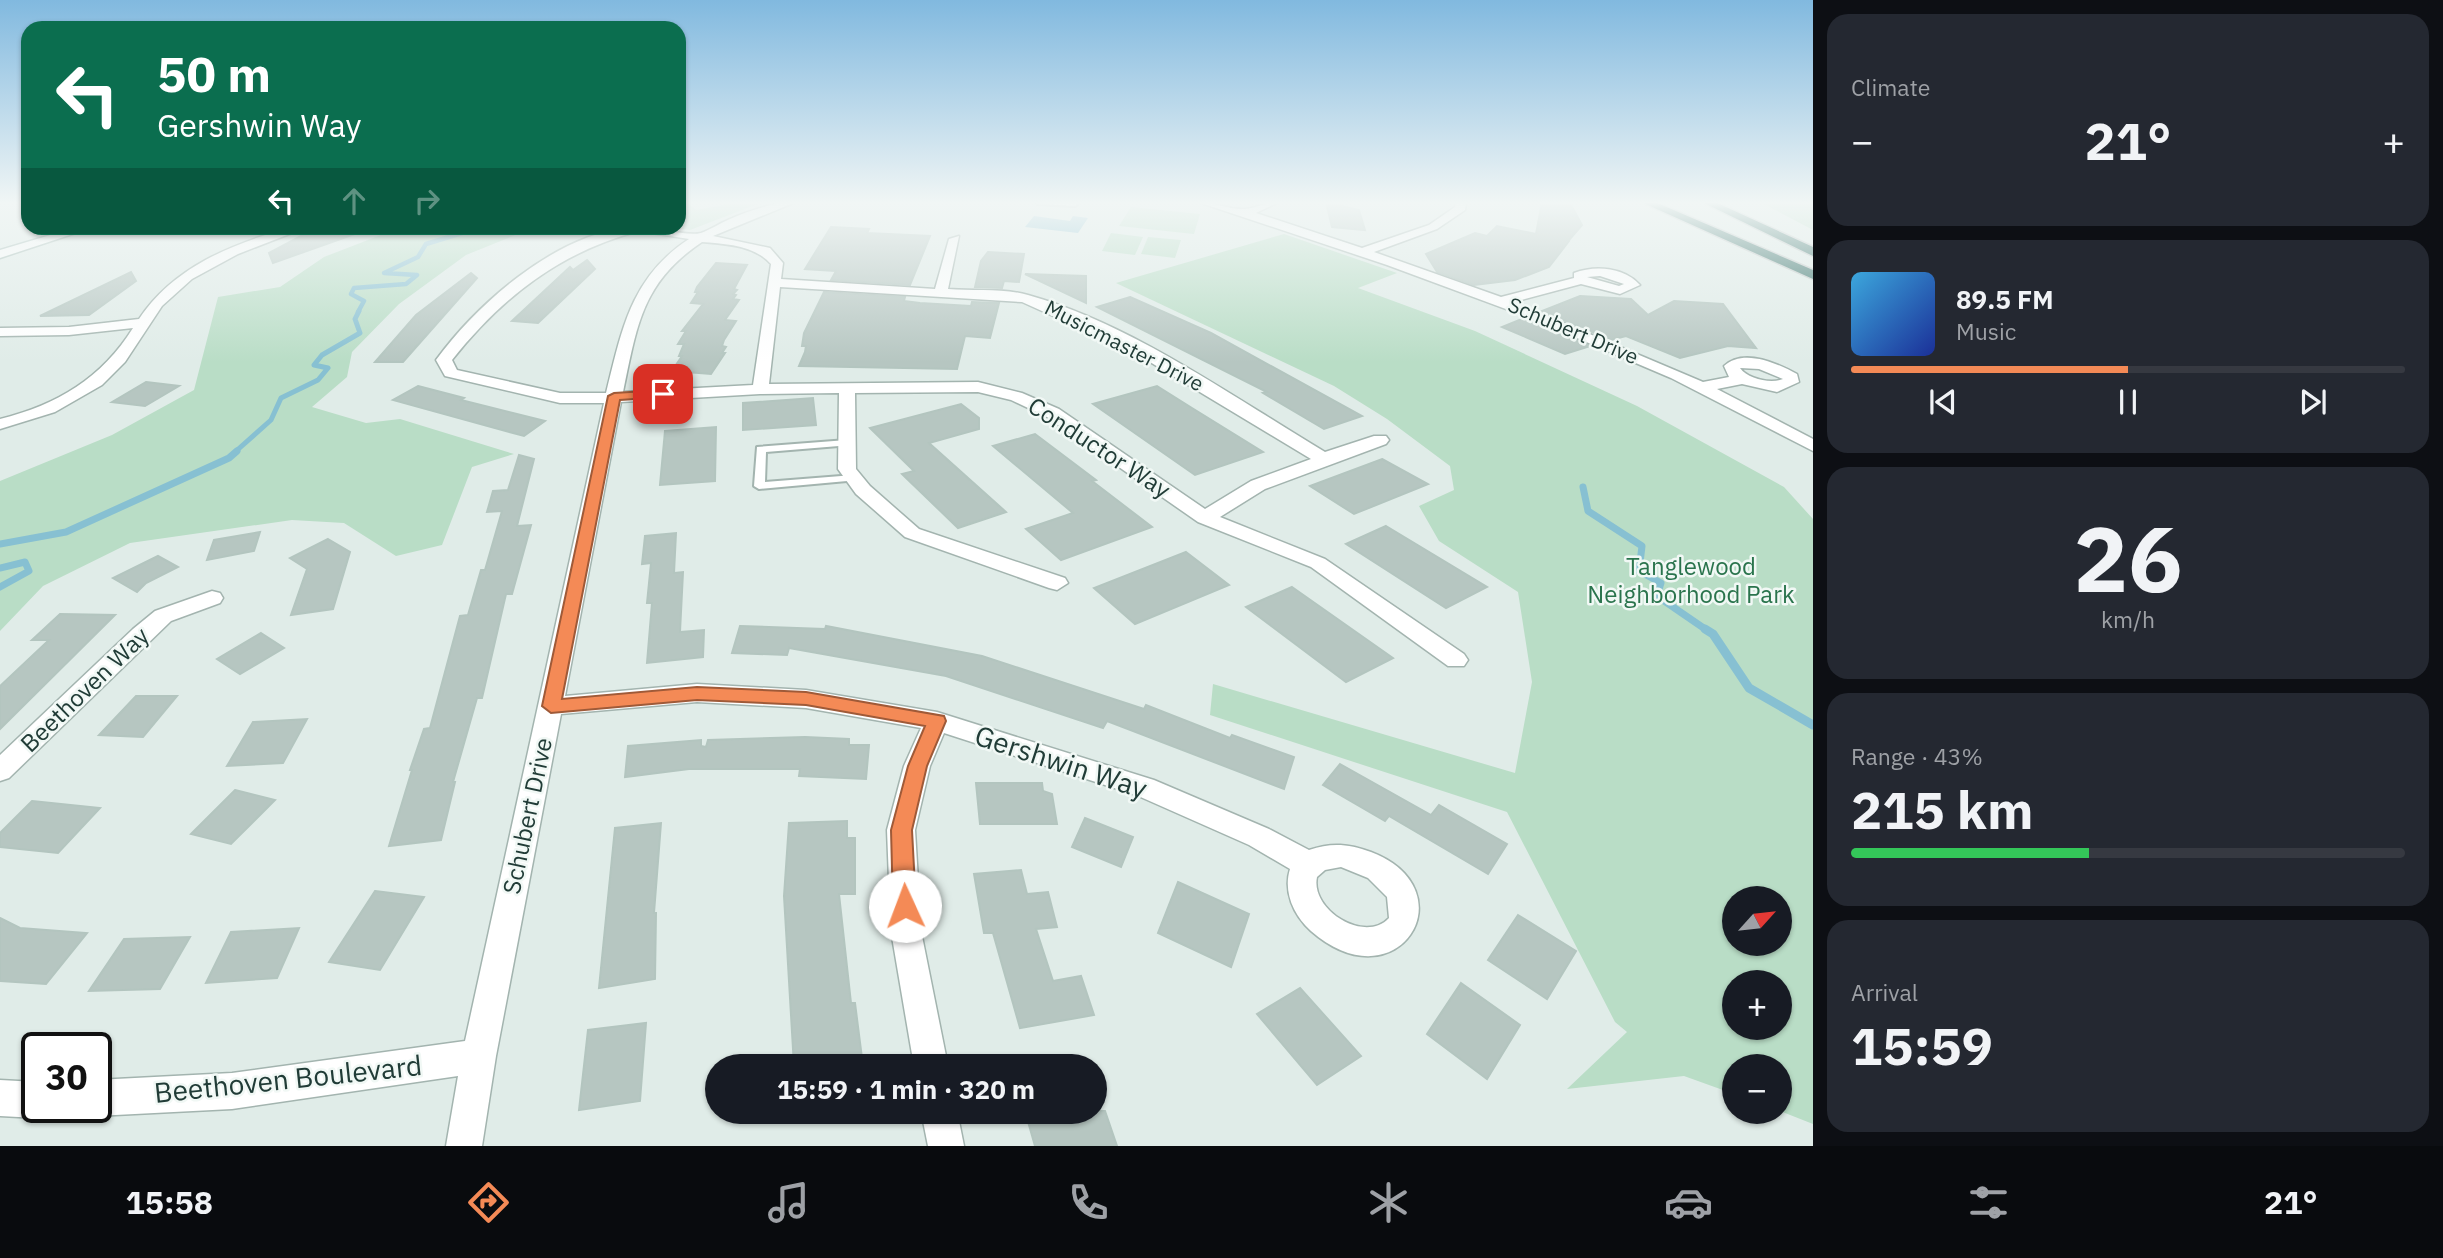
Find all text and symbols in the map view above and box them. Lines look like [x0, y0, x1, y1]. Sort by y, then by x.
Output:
text: 50 m [157, 42, 271, 105]
icon: left [42, 49, 133, 140]
text: Climate [1851, 72, 1930, 102]
text: Gershwin Way [157, 104, 362, 146]
text: 21° [2085, 107, 2171, 174]
text: − [1851, 116, 1874, 165]
text: + [2382, 116, 2405, 165]
icon: left [262, 182, 300, 220]
icon: ahead [335, 182, 373, 220]
icon: right [408, 182, 446, 220]
text: 89.5 FM [1956, 282, 2054, 316]
street label: Schubert Drive [1504, 290, 1643, 370]
street label: Musicmaster Drive [1040, 293, 1209, 397]
text: Music [1956, 316, 2016, 346]
pin [633, 364, 693, 424]
icon: arrive [644, 375, 682, 413]
icon: previous [1924, 383, 1962, 421]
icon: pause [2109, 383, 2147, 421]
icon: next [2294, 383, 2332, 421]
street label: Conductor Way [1022, 389, 1177, 505]
text: 26 [2073, 499, 2183, 617]
park label: Tanglewood Neighborhood Park [1587, 550, 1795, 610]
text: km/h [2101, 604, 2155, 634]
street label: Beethoven Way [13, 620, 156, 759]
street label: Gershwin Way [970, 716, 1152, 807]
street label: Schubert Drive [495, 735, 559, 897]
text: Range · 43% [1851, 741, 1983, 771]
text: 215 km [1851, 776, 2033, 843]
position arrow [868, 869, 942, 943]
north arrow [1722, 886, 1792, 956]
map controls [1722, 886, 1792, 1124]
button: + [1722, 970, 1792, 1040]
text: Arrival [1851, 977, 1918, 1007]
text: 15:59 [1851, 1012, 1993, 1079]
speed limit sign: 30 [21, 1032, 112, 1123]
street label: Beethoven Boulevard [152, 1046, 424, 1111]
button: − [1722, 1054, 1792, 1124]
text: 15:59 · 1 min · 320 m [777, 1072, 1035, 1106]
icon: directions [464, 1178, 513, 1227]
icon: music [764, 1178, 813, 1227]
icon: phone [1064, 1178, 1113, 1227]
icon: climate [1364, 1178, 1413, 1227]
icon: car [1664, 1178, 1713, 1227]
icon: filters [1964, 1178, 2013, 1227]
text: 15:58 [126, 1181, 213, 1223]
text: 21° [2264, 1181, 2317, 1223]

